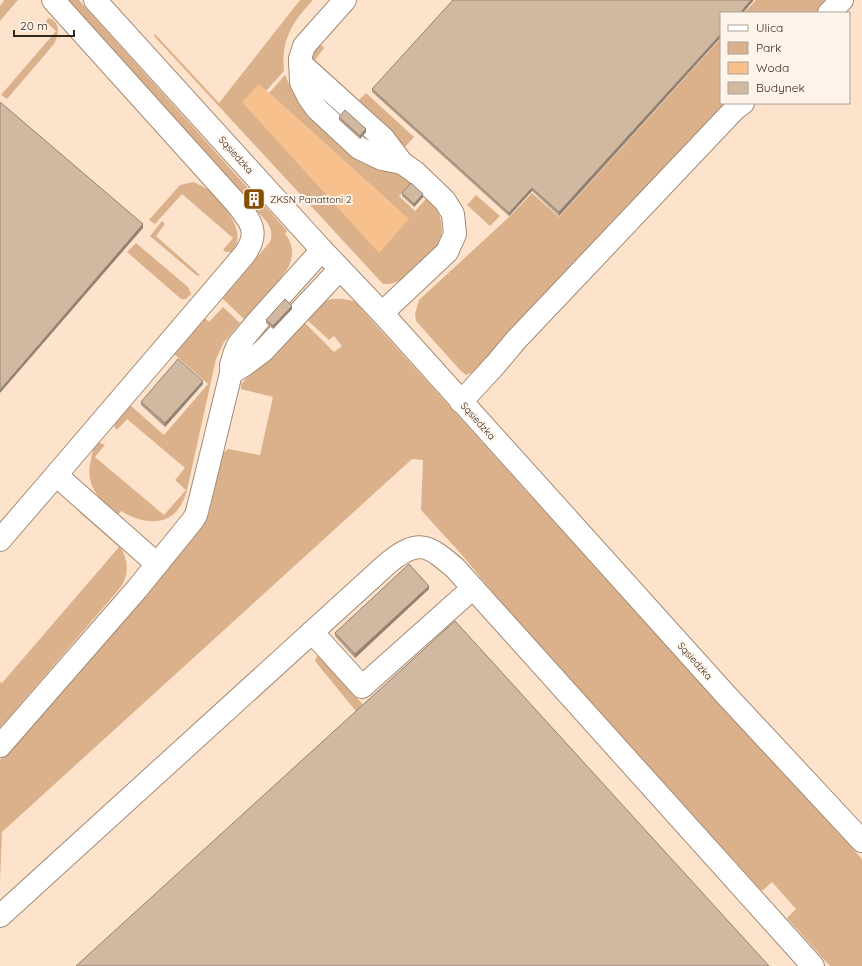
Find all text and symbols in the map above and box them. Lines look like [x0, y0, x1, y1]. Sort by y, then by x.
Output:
scale bar [14, 12, 74, 38]
legend [720, 12, 850, 104]
text: 20 m [20, 18, 48, 33]
text: Ulica [756, 20, 783, 35]
text: Park [756, 40, 781, 55]
text: Woda [756, 60, 789, 75]
text: Budynek [756, 80, 805, 95]
street label: Sąsiedzka [216, 133, 256, 177]
building icon: ZKSN Panattoni 2 [241, 186, 267, 212]
place label: ZKSN Panattoni 2 [270, 193, 352, 206]
street label: Sąsiedzka [458, 399, 498, 443]
street label: Sąsiedzka [675, 639, 715, 683]

